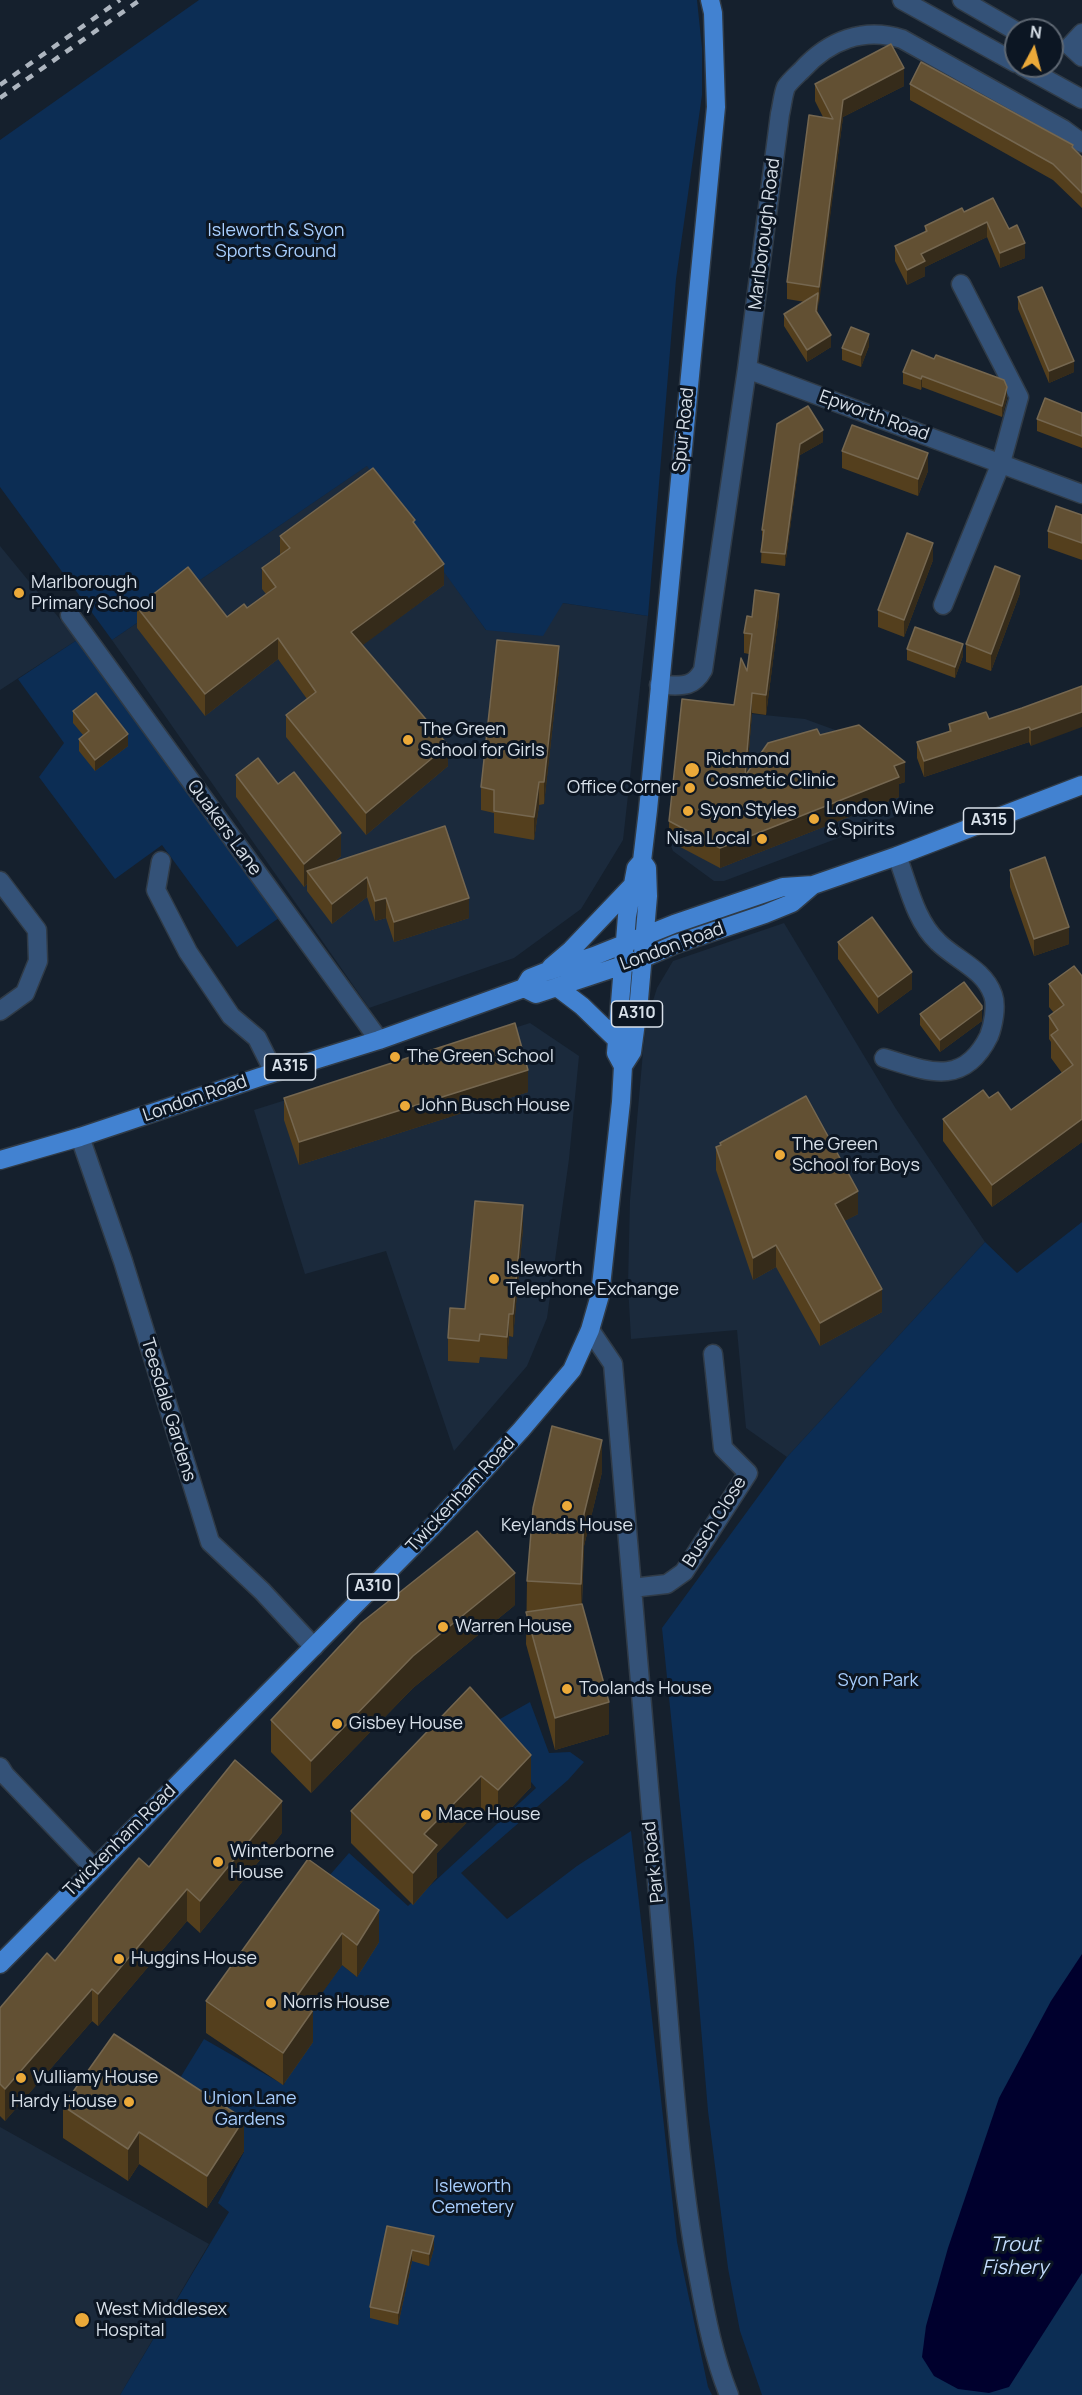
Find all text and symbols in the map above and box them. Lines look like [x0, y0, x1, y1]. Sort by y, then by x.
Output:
north arrow [1004, 18, 1064, 78]
text: N [1029, 21, 1043, 44]
street label: Marlborough Road [745, 157, 785, 311]
park label: Isleworth & Syon Sports Ground [208, 220, 344, 262]
street label: Epworth Road [816, 386, 932, 446]
street label: Spur Road [669, 387, 699, 473]
place label: Marlborough Primary School [31, 572, 155, 614]
marker: Marlborough Primary School [12, 586, 26, 600]
place label: The Green School for Girls [420, 719, 545, 762]
marker: The Green School for Girls [401, 733, 415, 747]
place label: Richmond Cosmetic Clinic [706, 749, 836, 792]
marker: Richmond Cosmetic Clinic [683, 761, 701, 779]
street label: Quakers Lane [182, 776, 266, 880]
place label: Office Corner [567, 777, 678, 799]
marker: Office Corner [683, 781, 697, 795]
place label: London Wine & Spirits [826, 798, 934, 840]
place label: Syon Styles [700, 800, 797, 822]
marker: Syon Styles [681, 804, 695, 818]
road number: A315 [964, 808, 1014, 834]
marker: London Wine & Spirits [807, 812, 821, 826]
place label: Nisa Local [666, 828, 750, 850]
marker: Nisa Local [755, 832, 769, 846]
street label: London Road [617, 918, 727, 976]
road number: A310 [612, 1001, 662, 1027]
place label: The Green School [407, 1046, 554, 1068]
marker: The Green School [388, 1050, 402, 1064]
road number: A315 [264, 1054, 316, 1080]
street label: London Road [140, 1071, 250, 1127]
place label: John Busch House [417, 1095, 570, 1117]
marker: John Busch House [398, 1099, 412, 1113]
place label: The Green School for Boys [792, 1134, 920, 1176]
marker: The Green School for Boys [773, 1148, 787, 1162]
place label: Isleworth Telephone Exchange [506, 1258, 679, 1300]
marker: Isleworth Telephone Exchange [487, 1272, 501, 1286]
street label: Teesdale Gardens [136, 1336, 200, 1484]
street label: Twickenham Road [402, 1433, 520, 1557]
street label: Busch Close [679, 1473, 751, 1571]
marker: Keylands House [560, 1499, 574, 1513]
place label: Keylands House [501, 1515, 633, 1537]
road number: A310 [348, 1574, 398, 1600]
place label: Warren House [455, 1616, 572, 1638]
marker: Warren House [436, 1620, 450, 1634]
park label: Syon Park [838, 1670, 918, 1692]
place label: Toolands House [579, 1678, 712, 1700]
marker: Toolands House [560, 1682, 574, 1696]
place label: Gisbey House [349, 1713, 463, 1735]
marker: Gisbey House [330, 1717, 344, 1731]
street label: Twickenham Road [59, 1780, 181, 1902]
place label: Mace House [438, 1804, 541, 1826]
marker: Mace House [419, 1808, 433, 1822]
street label: Park Road [639, 1820, 669, 1904]
place label: Winterborne House [230, 1841, 334, 1884]
marker: Winterborne House [211, 1855, 225, 1869]
place label: Huggins House [131, 1948, 257, 1970]
marker: Huggins House [112, 1952, 126, 1966]
place label: Norris House [283, 1992, 390, 2014]
marker: Norris House [264, 1996, 278, 2010]
place label: Vulliamy House [33, 2067, 158, 2089]
marker: Vulliamy House [14, 2071, 28, 2085]
park label: Union Lane Gardens [204, 2088, 296, 2130]
place label: Hardy House [11, 2091, 117, 2113]
marker: Hardy House [122, 2095, 136, 2109]
park label: Isleworth Cemetery [432, 2176, 514, 2218]
water label: Trout Fishery [982, 2233, 1048, 2280]
place label: West Middlesex Hospital [96, 2299, 227, 2342]
marker: West Middlesex Hospital [73, 2311, 91, 2329]

